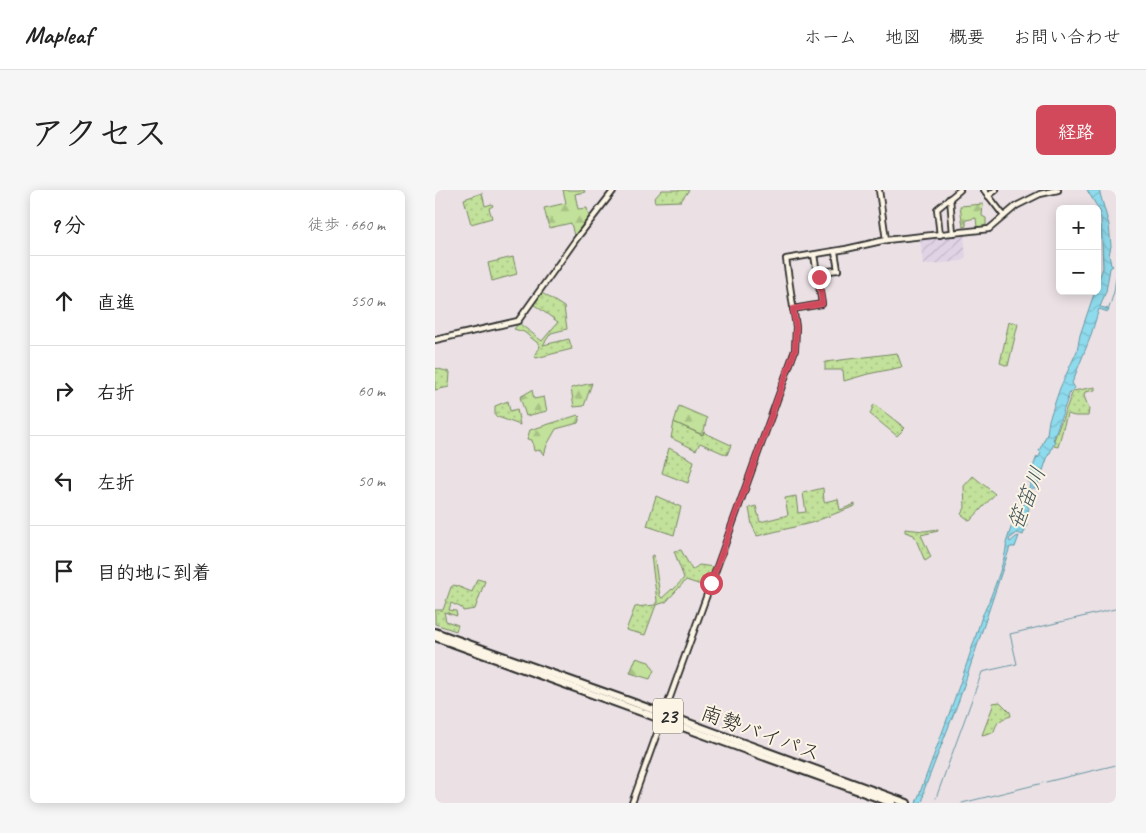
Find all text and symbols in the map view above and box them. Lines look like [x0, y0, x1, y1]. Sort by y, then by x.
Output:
text: Mapleaf [25, 20, 92, 50]
text: ホーム [804, 26, 857, 48]
text: 地図 [885, 26, 921, 48]
text: 概要 [949, 26, 985, 48]
text: お問い合わせ [1013, 26, 1121, 48]
button: 経路 [1036, 105, 1116, 155]
text: アクセス [30, 111, 168, 156]
map controls [1056, 205, 1101, 295]
button: + [1056, 205, 1101, 250]
text: 9 分 [50, 212, 85, 238]
text: 徒歩 · 660 m [308, 215, 385, 235]
button: − [1056, 250, 1101, 295]
route end [808, 266, 831, 289]
icon: ahead [50, 287, 78, 315]
text: 直進 [97, 291, 135, 315]
text: 550 m [351, 291, 385, 311]
icon: right [50, 377, 78, 405]
text: 右折 [97, 381, 135, 405]
text: 60 m [358, 381, 385, 401]
water label: 笹笛川 [1002, 463, 1052, 534]
icon: left [50, 467, 78, 495]
text: 左折 [97, 471, 135, 495]
text: 50 m [358, 471, 385, 491]
icon: arrive [50, 557, 78, 585]
text: 目的地に到着 [97, 561, 211, 585]
route start [700, 572, 723, 595]
road number: 23 [653, 698, 683, 734]
street label: 南勢バイパス [698, 699, 824, 767]

